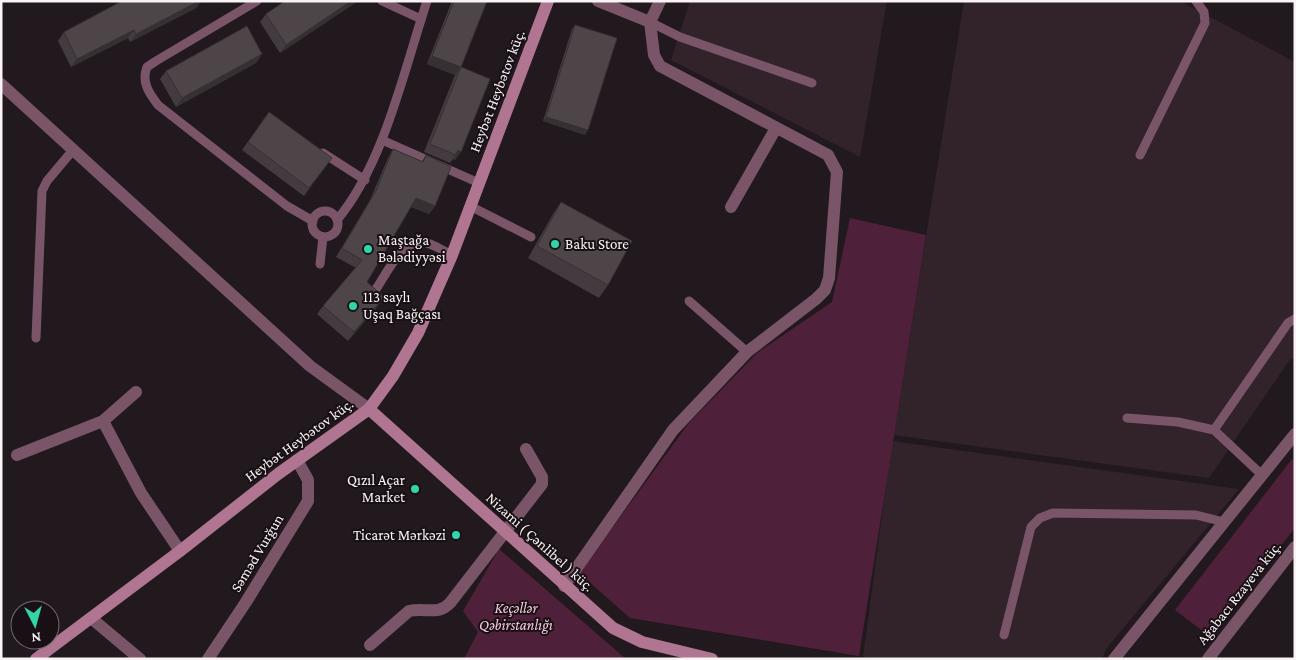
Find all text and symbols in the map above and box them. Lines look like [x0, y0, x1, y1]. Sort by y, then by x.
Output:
street label: Heybət Heybətov küç. [466, 28, 529, 155]
place label: Maştağa Bələdiyyəsi [378, 232, 446, 266]
place label: Baku Store [565, 236, 629, 252]
marker: Baku Store [549, 238, 561, 250]
marker: Maştağa Bələdiyyəsi [362, 243, 374, 255]
place label: 113 saylı Uşaq Bağçası [363, 289, 441, 323]
marker: 113 saylı Uşaq Bağçası [347, 300, 359, 312]
street label: Heybət Heybətov küç. [242, 395, 357, 485]
place label: Qızıl Açar Market [347, 472, 406, 505]
marker: Qızıl Açar Market [409, 483, 421, 495]
street label: Nizami ( Çənlibel ) küç. [482, 489, 597, 595]
street label: Səməd Vurğun [228, 511, 287, 595]
place label: Ticarət Mərkəzi [353, 527, 446, 543]
marker: Ticarət Mərkəzi [450, 529, 462, 541]
street label: Ağabacı Rzayeva küç. [1194, 538, 1285, 648]
north arrow [10, 600, 60, 650]
park label: Keçəllər Qəbirstanlığı [479, 600, 553, 634]
text: N [30, 629, 42, 646]

